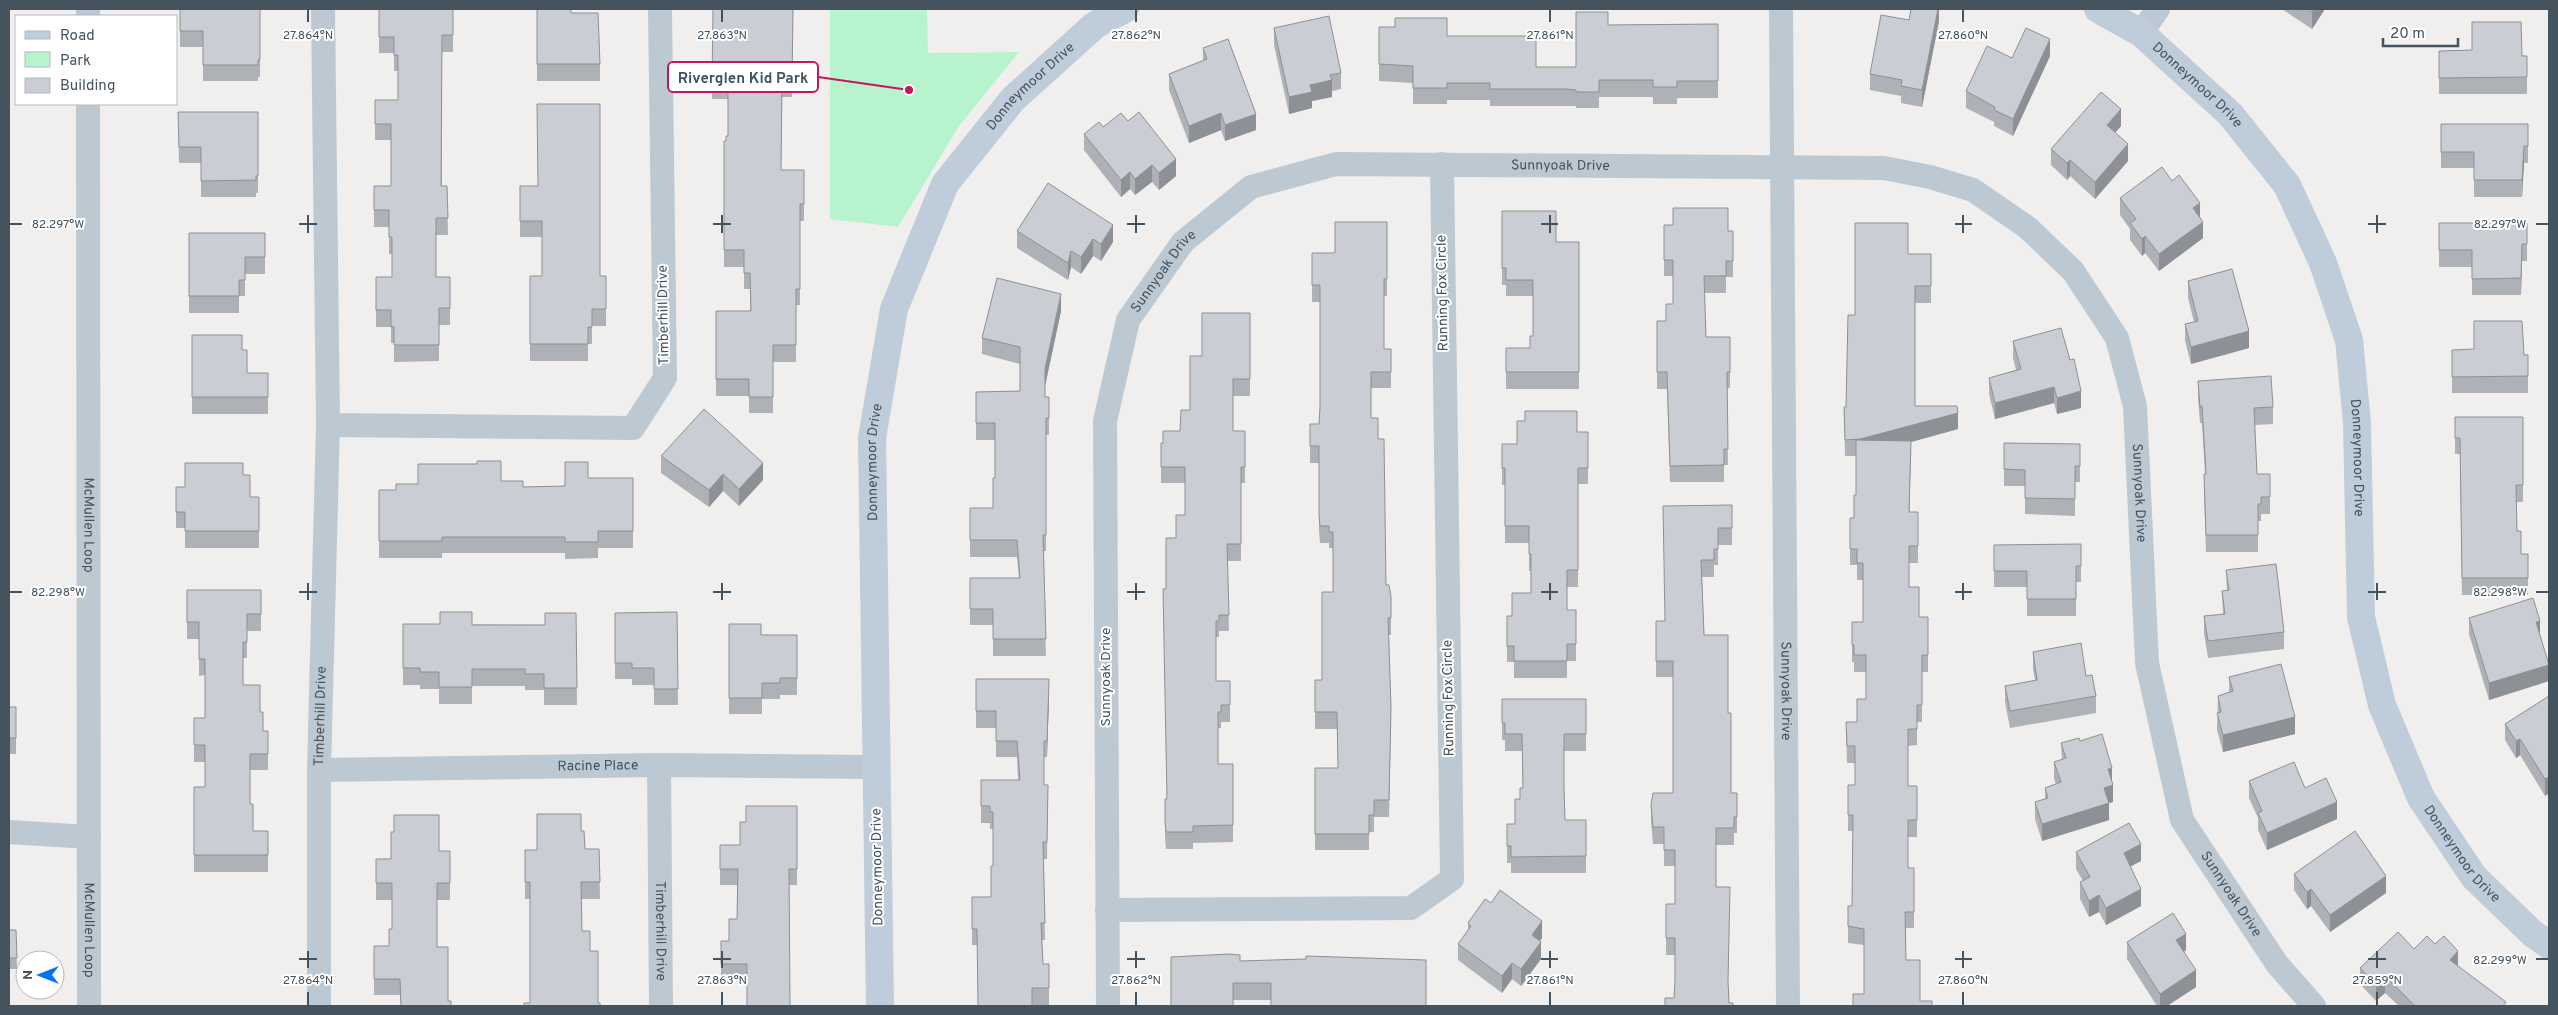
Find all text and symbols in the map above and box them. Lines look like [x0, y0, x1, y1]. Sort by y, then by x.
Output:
legend [15, 15, 178, 105]
scale bar [2383, 15, 2458, 47]
text: 20 m [2390, 25, 2425, 44]
text: Road [60, 27, 95, 46]
text: 27.864°N [283, 28, 333, 44]
text: 27.863°N [697, 28, 747, 44]
text: 27.862°N [1111, 28, 1161, 44]
text: 27.861°N [1526, 28, 1574, 44]
text: 27.860°N [1938, 28, 1988, 44]
street label: Donneymoor Drive [983, 39, 1078, 134]
street label: Donneymoor Drive [2148, 39, 2246, 131]
text: Park [60, 52, 91, 71]
callout: Riverglen Kid Park [668, 62, 818, 92]
text: Riverglen Kid Park [678, 70, 808, 89]
text: Building [60, 77, 115, 96]
street label: Sunnyoak Drive [1511, 157, 1610, 174]
text: 82.297°W [32, 217, 84, 233]
text: 82.297°W [2474, 217, 2526, 233]
street label: Sunnyoak Drive [1127, 226, 1200, 316]
street label: Running Fox Circle [1433, 235, 1453, 351]
street label: Timberhill Drive [655, 265, 673, 365]
street label: Donneymoor Drive [2346, 398, 2367, 517]
street label: Donneymoor Drive [863, 402, 886, 521]
street label: Sunnyoak Drive [2128, 443, 2150, 543]
street label: McMullen Loop [80, 477, 97, 573]
text: 82.298°W [31, 585, 85, 601]
text: 82.298°W [2473, 585, 2527, 601]
street label: Sunnyoak Drive [1098, 628, 1115, 726]
street label: Running Fox Circle [1439, 640, 1459, 756]
street label: Sunnyoak Drive [1777, 641, 1795, 741]
street label: Timberhill Drive [311, 666, 330, 766]
street label: Racine Place [557, 757, 639, 775]
street label: Donneymoor Drive [2420, 802, 2504, 906]
street label: Donneymoor Drive [868, 808, 888, 926]
street label: Sunnyoak Drive [2197, 848, 2265, 940]
street label: Timberhill Drive [651, 881, 669, 981]
street label: McMullen Loop [80, 882, 97, 978]
north arrow [15, 950, 65, 1000]
text: 82.299°W [2473, 953, 2527, 969]
text: N [20, 970, 37, 980]
text: 27.864°N [283, 973, 333, 989]
text: 27.863°N [697, 973, 747, 989]
text: 27.862°N [1111, 973, 1161, 989]
text: 27.861°N [1526, 973, 1574, 989]
text: 27.860°N [1938, 973, 1988, 989]
text: 27.859°N [2352, 973, 2402, 989]

